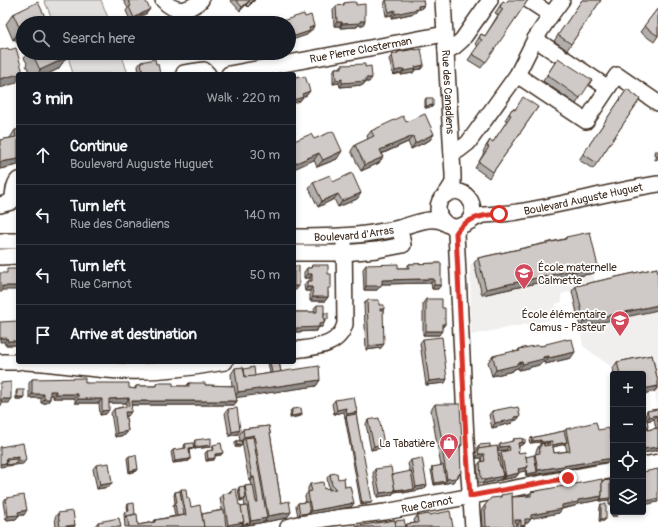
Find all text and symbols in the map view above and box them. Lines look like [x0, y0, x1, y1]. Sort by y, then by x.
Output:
search box [16, 16, 296, 60]
icon: search [30, 27, 52, 49]
text: Search here [62, 29, 135, 48]
street label: Rue Pierre Closterman [309, 34, 413, 66]
street label: Rue des Canadiens [439, 49, 457, 134]
text: 3 min [32, 88, 73, 109]
text: Walk · 220 m [207, 90, 280, 106]
text: Continue [70, 137, 128, 156]
icon: ahead [32, 144, 54, 166]
text: 30 m [250, 147, 280, 163]
text: Boulevard Auguste Huguet [70, 156, 213, 172]
street label: Boulevard Auguste Huguet [523, 181, 644, 218]
text: Turn left [70, 197, 126, 216]
icon: left [32, 204, 54, 226]
route start [490, 205, 508, 223]
text: 140 m [244, 207, 280, 223]
text: Rue des Canadiens [70, 216, 170, 232]
street label: Boulevard d'Arras [314, 223, 395, 244]
text: Turn left [70, 257, 126, 276]
place label: École maternelle Calmette [538, 261, 617, 287]
school or university icon: École maternelle Calmette [513, 262, 535, 290]
icon: left [32, 264, 54, 286]
text: 50 m [250, 267, 280, 283]
text: Rue Carnot [70, 276, 132, 292]
place label: École élémentaire Camus - Pasteur [522, 308, 607, 334]
school or university icon: École élémentaire Camus - Pasteur [609, 309, 631, 337]
icon: arrive [32, 324, 54, 346]
text: Arrive at destination [70, 325, 197, 344]
map controls [610, 371, 646, 515]
button: + [610, 371, 646, 407]
button: − [610, 407, 646, 443]
shop icon: La Tabatière [438, 432, 460, 460]
place label: La Tabatière [379, 437, 436, 450]
button: locate [610, 443, 646, 479]
route end [559, 469, 577, 487]
button: layers [610, 479, 646, 515]
street label: Rue Carnot [400, 494, 455, 516]

